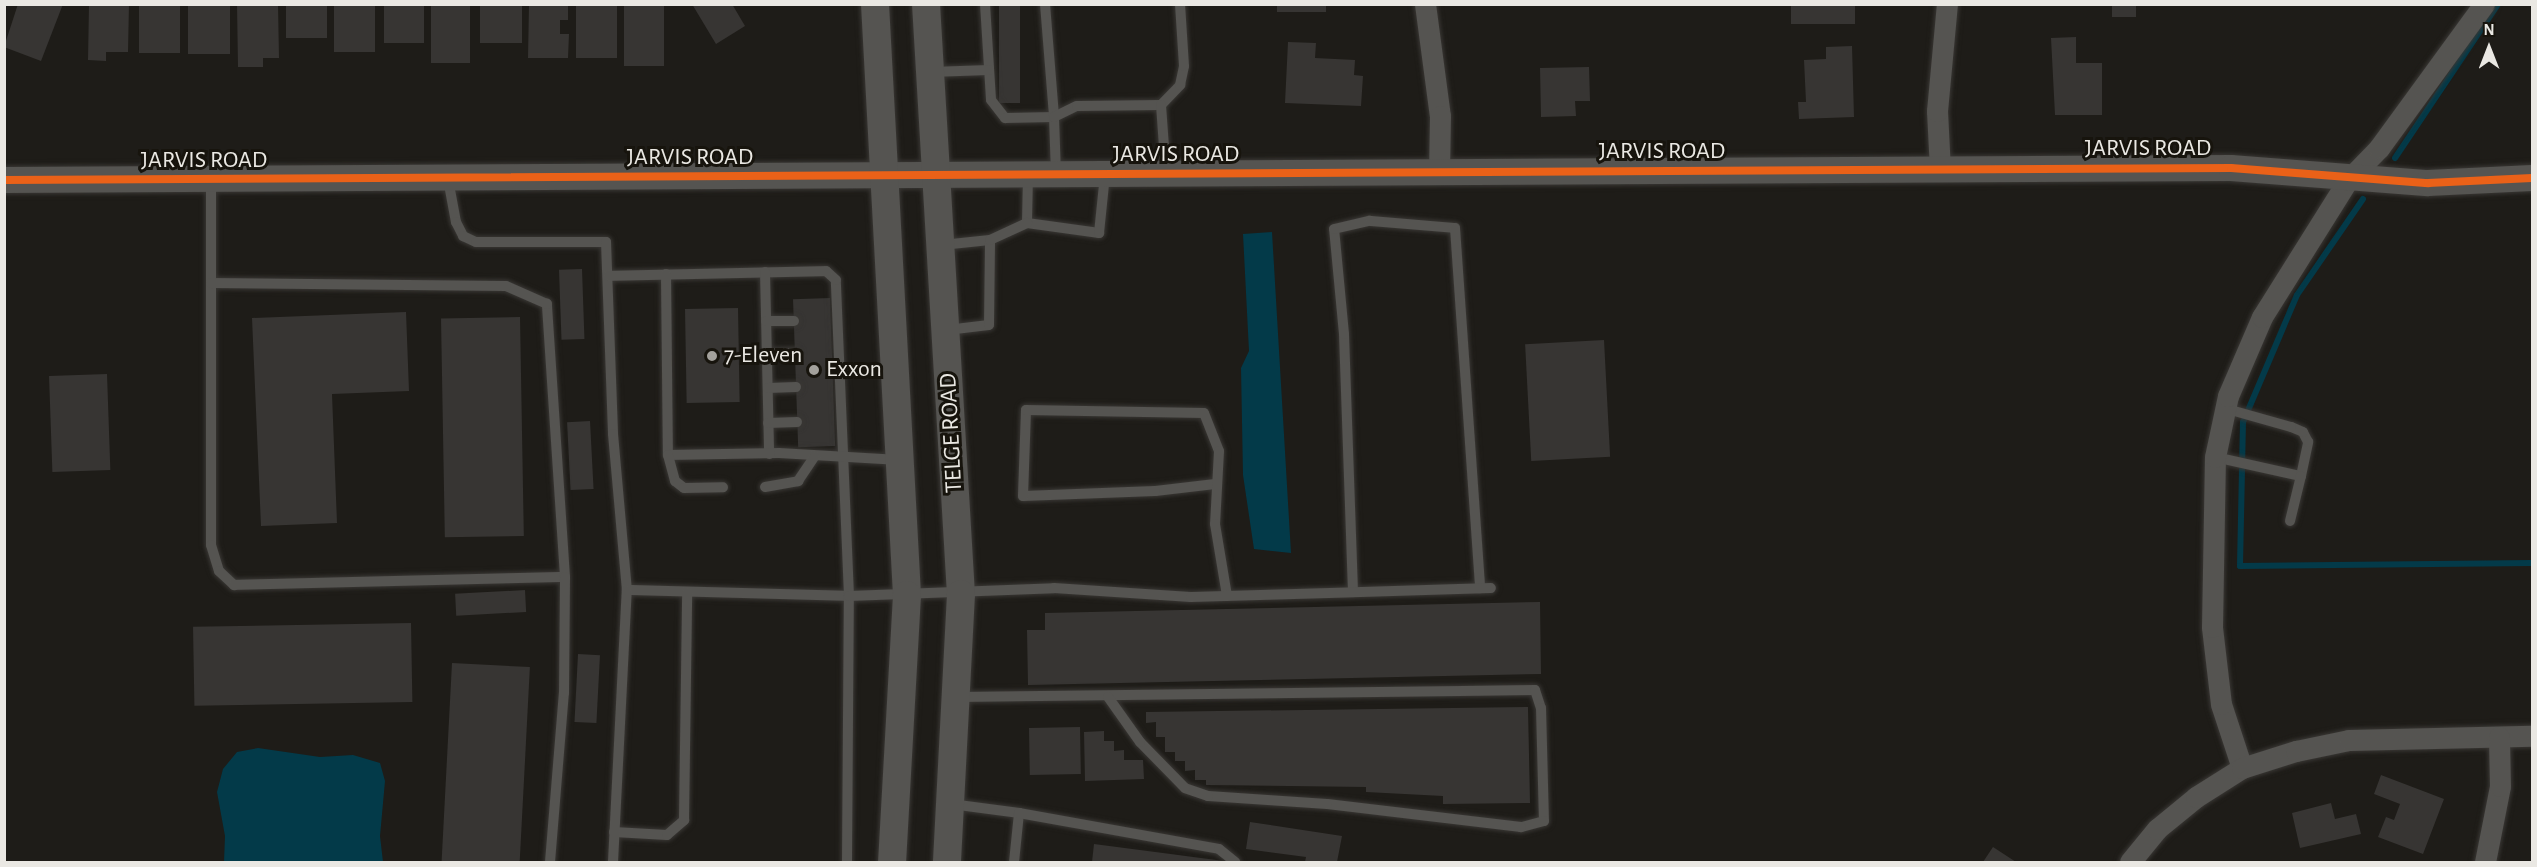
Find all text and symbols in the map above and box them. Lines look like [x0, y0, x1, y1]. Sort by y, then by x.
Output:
north arrow [2459, 18, 2519, 78]
text: N [2483, 22, 2495, 38]
street label: JARVIS ROAD [2085, 135, 2211, 163]
street label: JARVIS ROAD [1599, 138, 1725, 166]
street label: JARVIS ROAD [1113, 141, 1239, 169]
street label: JARVIS ROAD [627, 144, 753, 172]
street label: JARVIS ROAD [141, 147, 267, 175]
place label: 7-Eleven [724, 342, 802, 370]
marker: 7-Eleven [705, 349, 719, 363]
place label: Exxon [826, 356, 882, 384]
marker: Exxon [807, 363, 821, 377]
street label: TELGE ROAD [934, 372, 970, 494]

